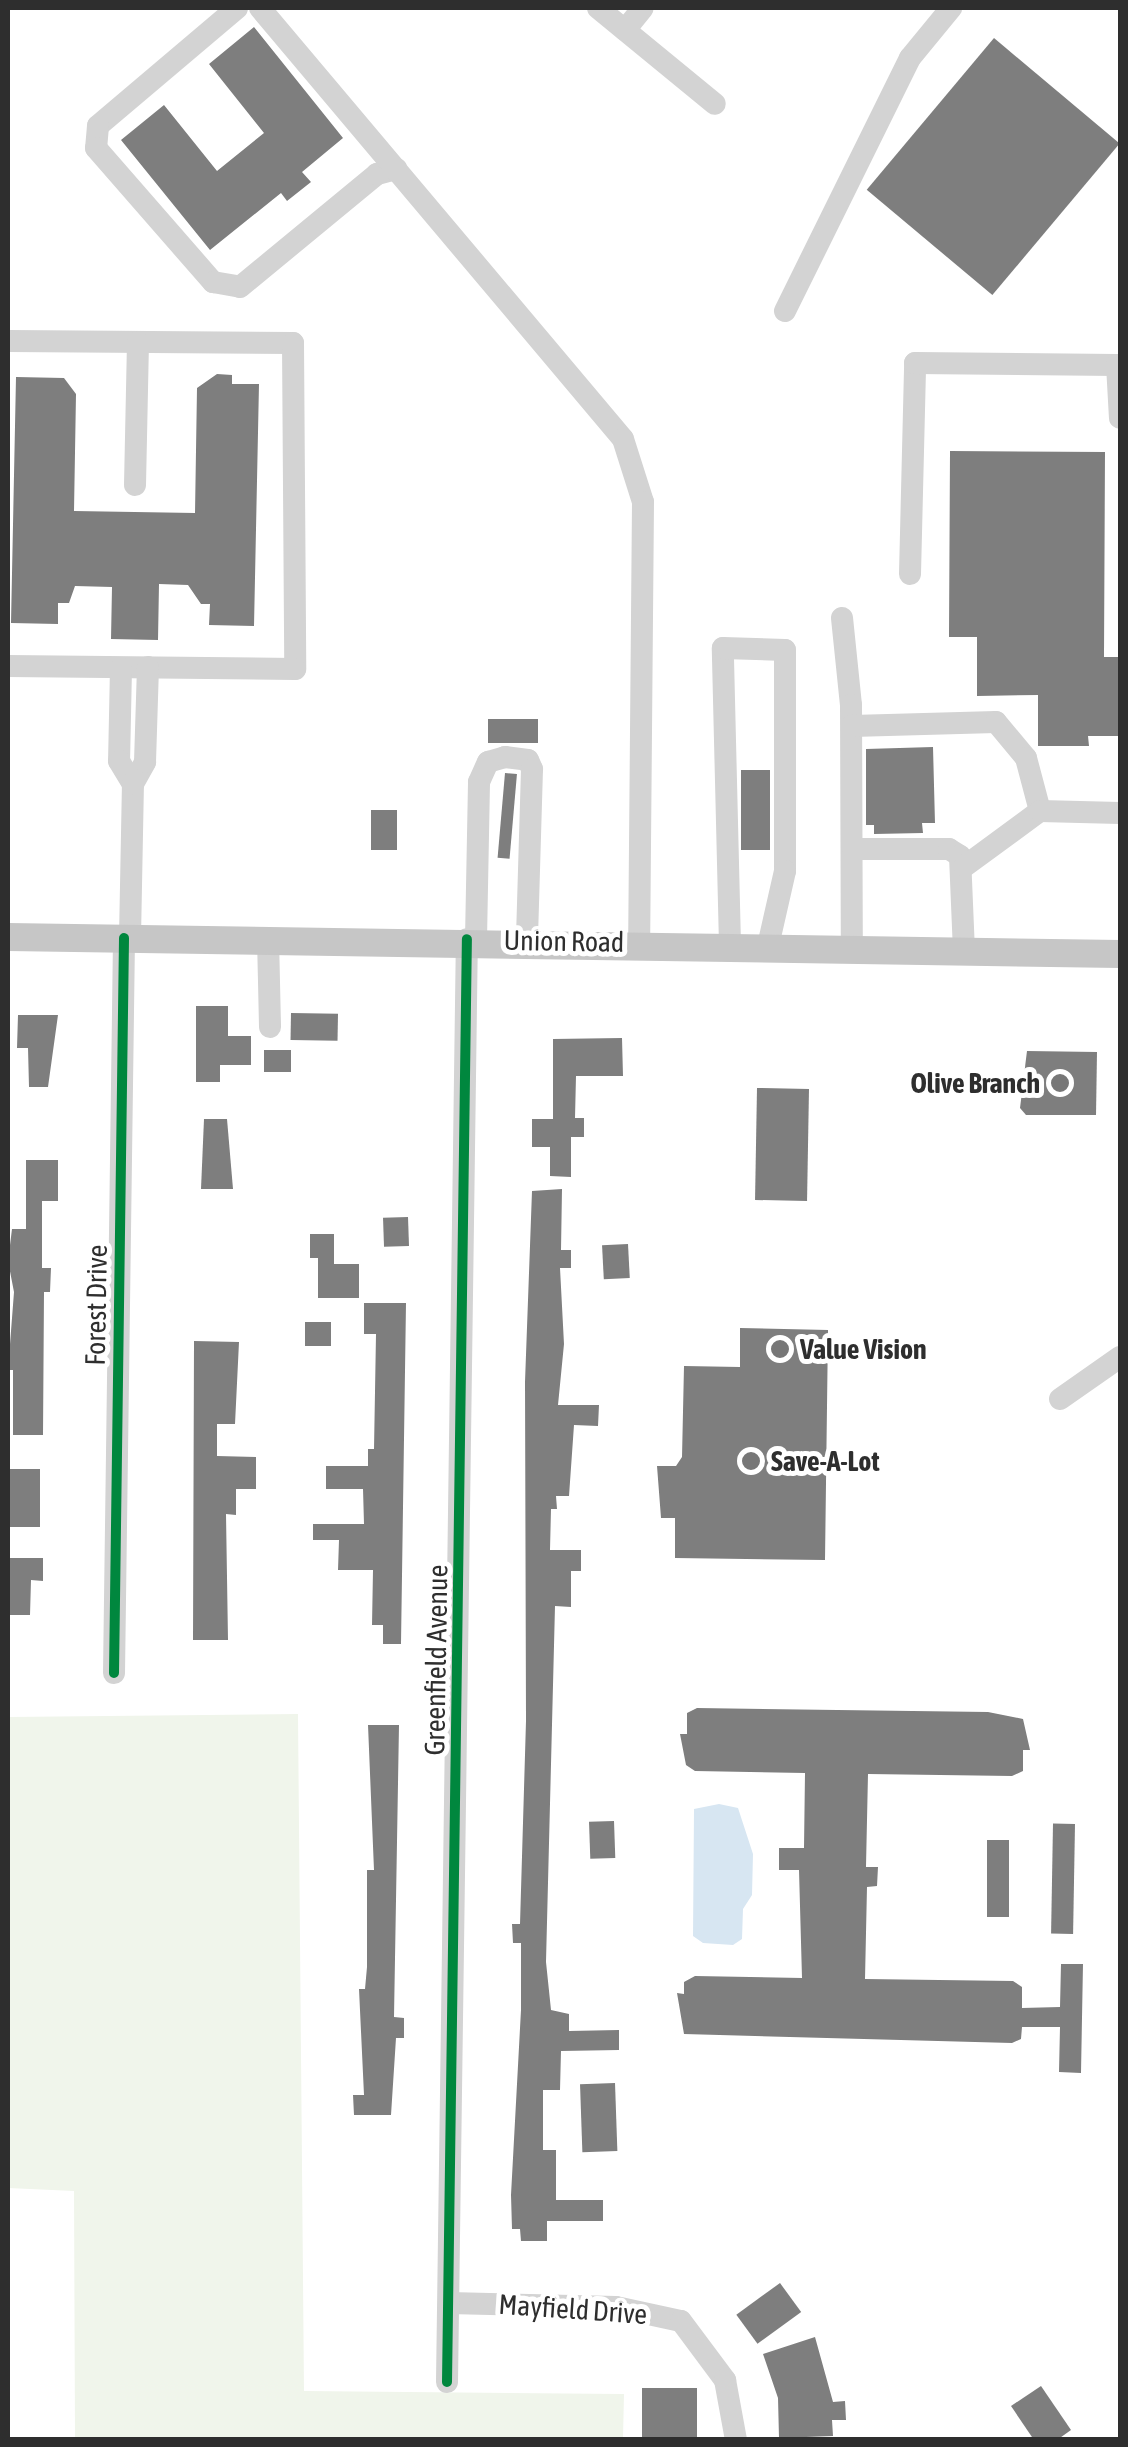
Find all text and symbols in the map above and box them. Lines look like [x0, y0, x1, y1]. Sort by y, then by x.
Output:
street label: Union Road [503, 923, 625, 959]
place label: Olive Branch [910, 1066, 1040, 1100]
marker: Olive Branch [1049, 1072, 1071, 1094]
street label: Forest Drive [78, 1244, 114, 1366]
place label: Value Vision [800, 1332, 927, 1366]
marker: Value Vision [769, 1338, 791, 1360]
place label: Save-A-Lot [771, 1444, 880, 1478]
marker: Save-A-Lot [740, 1450, 762, 1472]
street label: Greenfield Avenue [418, 1564, 454, 1756]
street label: Mayfield Drive [498, 2287, 648, 2331]

